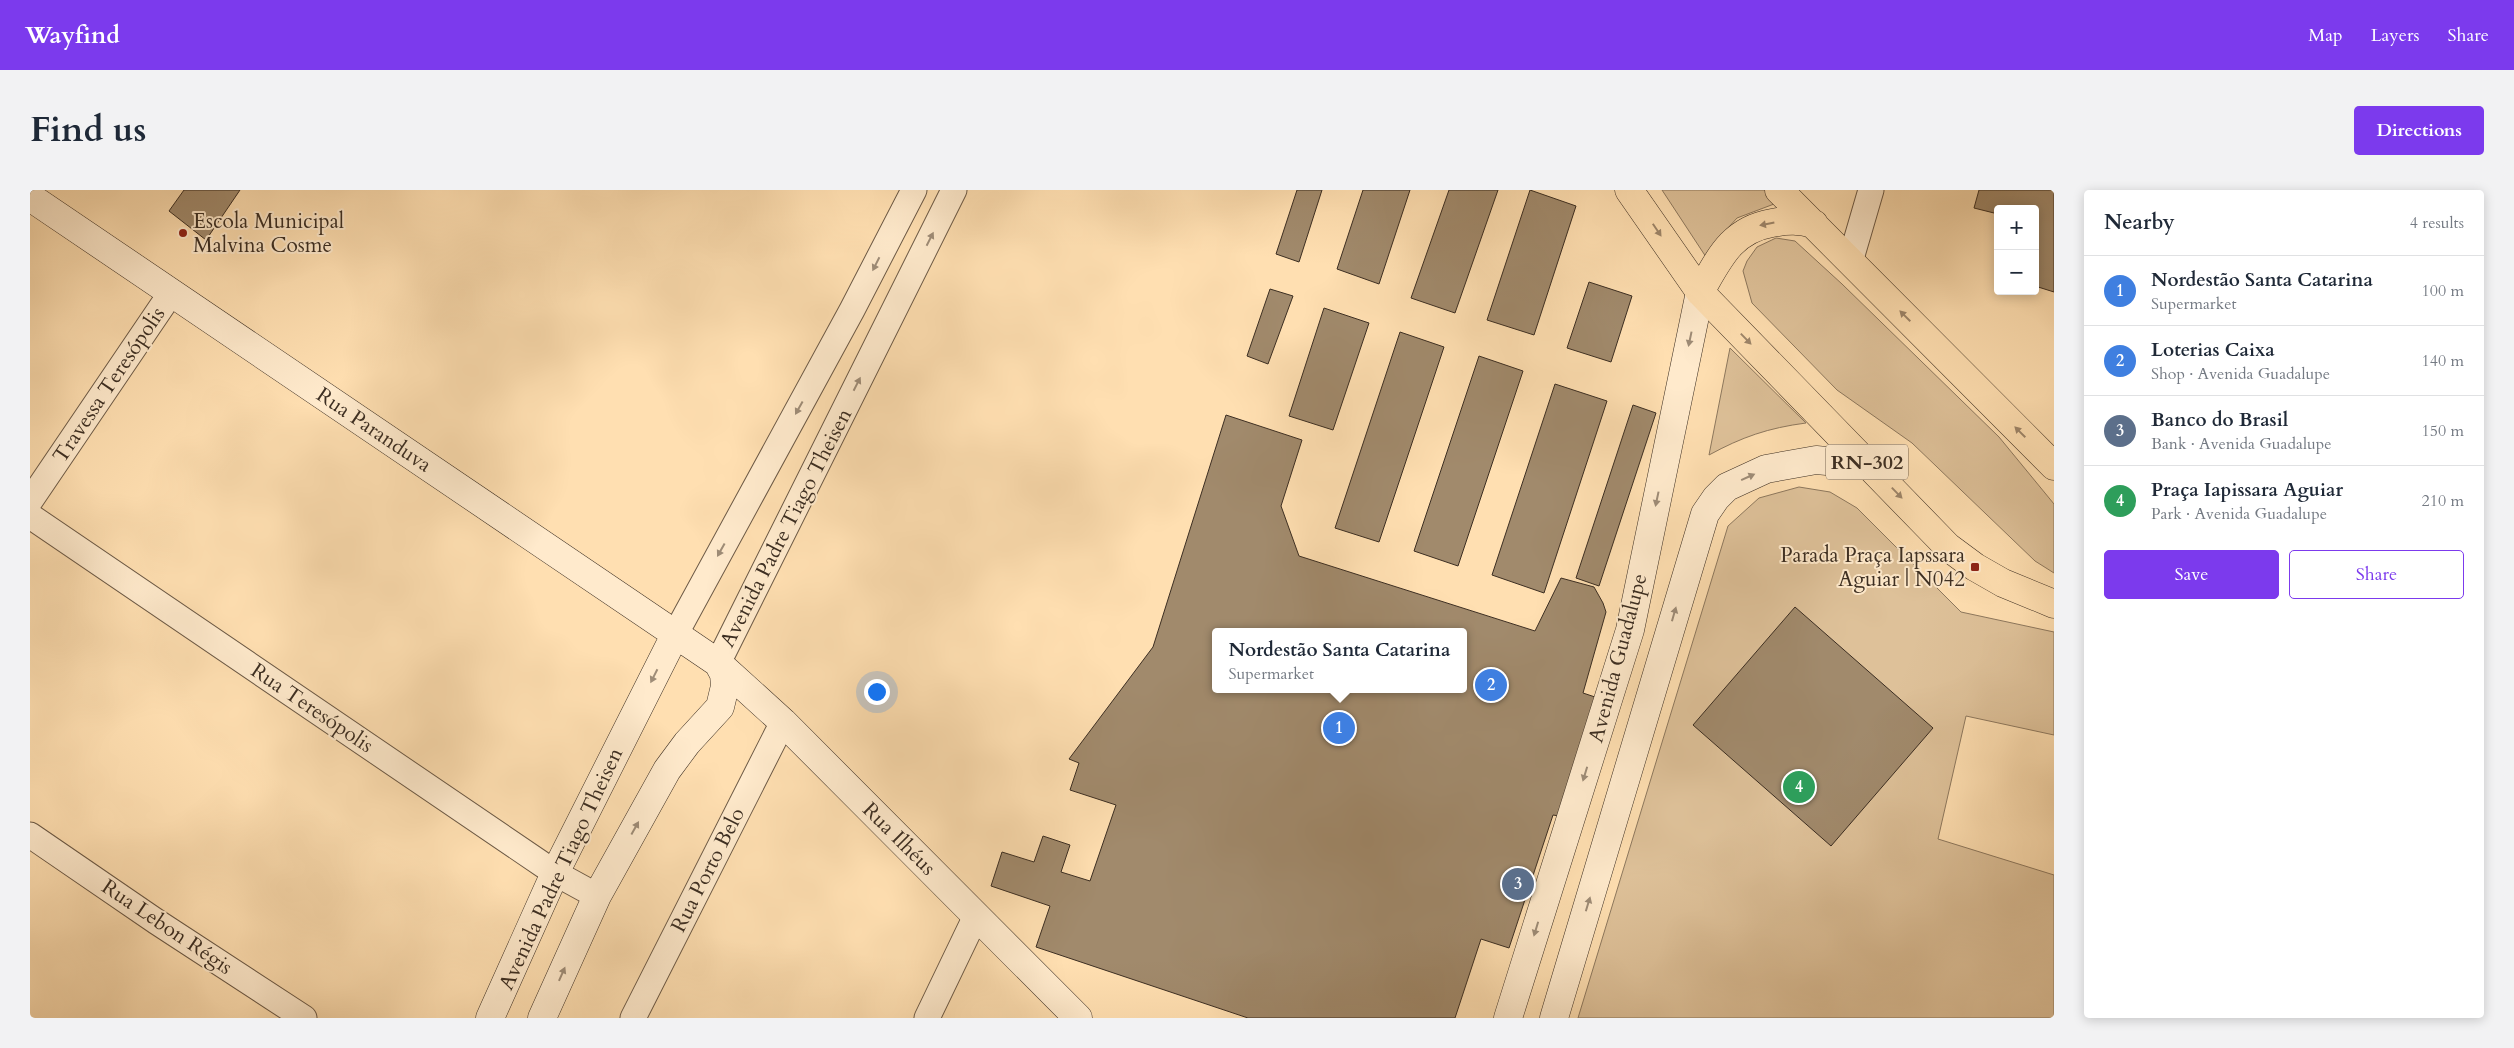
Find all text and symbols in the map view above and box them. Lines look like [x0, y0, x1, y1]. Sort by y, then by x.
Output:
text: Wayfind [25, 19, 120, 52]
text: Map [2308, 23, 2343, 48]
text: Layers [2371, 23, 2420, 48]
text: Share [2448, 23, 2489, 48]
text: Find us [30, 106, 146, 154]
button: Directions [2354, 106, 2484, 155]
map controls [1994, 205, 2039, 295]
button: + [1994, 205, 2039, 250]
place label: Escola Municipal Malvina Cosme [193, 207, 344, 260]
text: Nearby [2104, 208, 2175, 237]
text: 4 results [2410, 212, 2464, 234]
one-way arrow [1759, 220, 1774, 228]
one-way arrow [1652, 223, 1661, 237]
marker: Escola Municipal Malvina Cosme [177, 227, 189, 239]
one-way arrow [926, 232, 934, 246]
button: − [1994, 250, 2039, 295]
one-way arrow [872, 257, 880, 272]
text: Nordestão Santa Catarina [2151, 267, 2373, 293]
text: 1 [2116, 280, 2124, 302]
text: 100 m [2422, 280, 2464, 302]
text: Supermarket [2151, 293, 2237, 315]
street label: Travessa Teresópolis [46, 301, 172, 469]
one-way arrow [1899, 311, 1911, 323]
one-way arrow [1686, 332, 1694, 347]
one-way arrow [1740, 333, 1752, 345]
text: Loterias Caixa [2151, 337, 2275, 363]
text: 2 [2116, 350, 2124, 372]
text: 140 m [2422, 350, 2464, 372]
text: Shop · Avenida Guadalupe [2151, 363, 2330, 385]
one-way arrow [853, 377, 861, 391]
street label: Rua Paranduva [311, 381, 437, 479]
one-way arrow [795, 400, 803, 415]
street label: Avenida Padre Tiago Theisen [713, 404, 859, 652]
text: Banco do Brasil [2151, 407, 2288, 433]
text: 3 [2116, 420, 2124, 442]
text: 150 m [2422, 420, 2464, 442]
one-way arrow [2014, 426, 2026, 438]
text: Bank · Avenida Guadalupe [2151, 433, 2332, 455]
road number: RN-302 [1826, 444, 1908, 480]
one-way arrow [1741, 473, 1755, 481]
text: Praça Iapissara Aguiar [2151, 477, 2343, 503]
one-way arrow [1891, 486, 1903, 498]
text: 4 [2116, 490, 2124, 512]
text: 210 m [2422, 490, 2464, 512]
one-way arrow [1653, 491, 1661, 506]
text: Park · Avenida Guadalupe [2151, 503, 2327, 525]
place label: Parada Praça Iapssara Aguiar | N042 [1780, 541, 1965, 594]
one-way arrow [717, 543, 725, 558]
button: Save [2104, 550, 2279, 599]
button: Share [2289, 550, 2464, 599]
marker: Parada Praça Iapssara Aguiar | N042 [1969, 561, 1981, 573]
street label: Avenida Guadalupe [1581, 570, 1655, 746]
one-way arrow [1670, 607, 1678, 622]
popup [1212, 628, 1467, 693]
text: Nordestão Santa Catarina [1229, 637, 1450, 663]
street label: Rua Teresópolis [245, 656, 379, 760]
text: Supermarket [1229, 663, 1314, 685]
pin: 2 [1475, 666, 1507, 704]
one-way arrow [650, 669, 658, 683]
your location [864, 679, 890, 705]
pin: 1 [1323, 709, 1355, 747]
street label: Avenida Padre Tiago Theisen [492, 743, 630, 995]
one-way arrow [1581, 767, 1589, 782]
pin: 4 [1783, 768, 1815, 806]
street label: Rua Ilhéus [856, 796, 942, 882]
street label: Rua Porto Belo [664, 803, 752, 937]
one-way arrow [631, 821, 639, 836]
pin: 3 [1502, 865, 1534, 903]
street label: Rua Lebon Régis [96, 872, 238, 982]
one-way arrow [1584, 897, 1592, 912]
one-way arrow [1532, 922, 1540, 937]
one-way arrow [558, 967, 566, 981]

